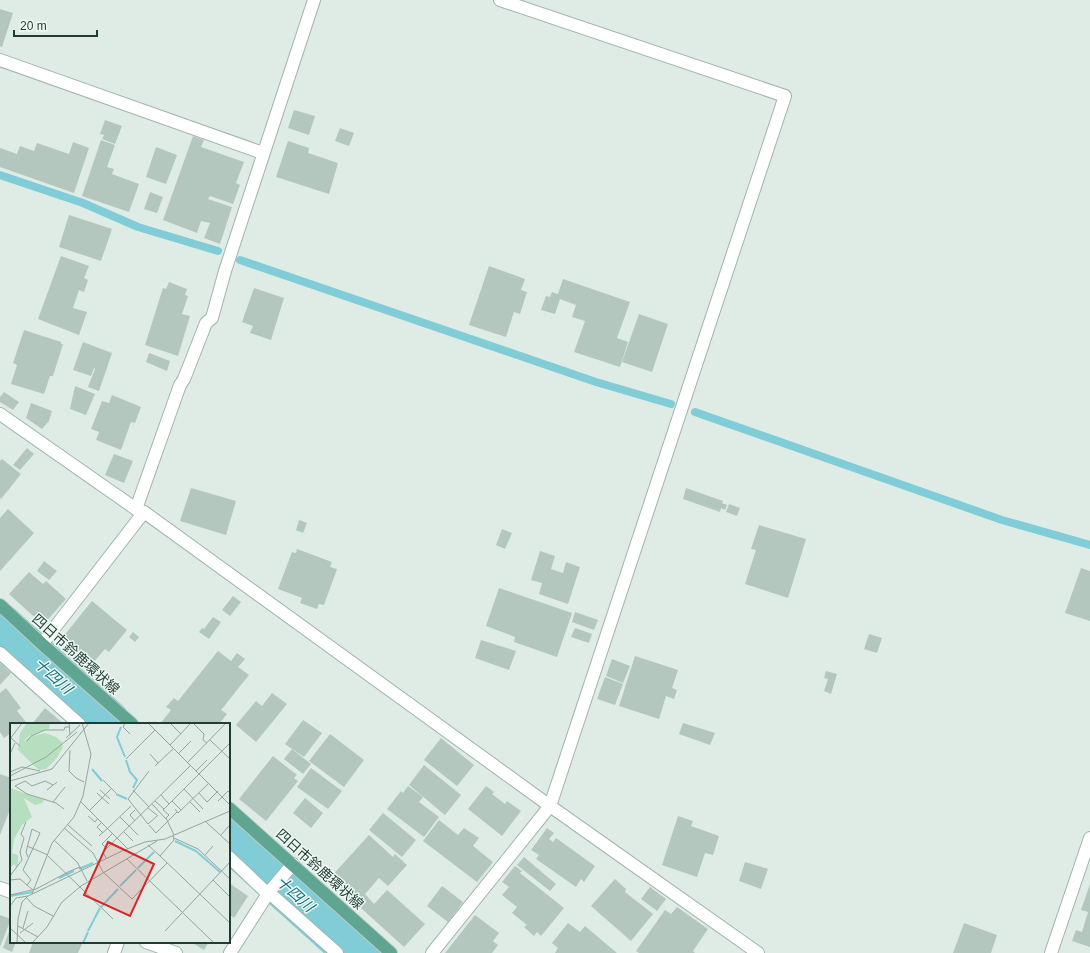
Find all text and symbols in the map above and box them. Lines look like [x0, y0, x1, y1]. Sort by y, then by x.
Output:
scale bar [14, 12, 97, 38]
text: 20 m [20, 19, 47, 33]
street label: 四日市鈴鹿環状線 [29, 611, 123, 697]
water label: 十四川 [31, 654, 77, 698]
inset map [10, 723, 230, 943]
street label: 四日市鈴鹿環状線 [273, 826, 367, 912]
water label: 十四川 [273, 872, 319, 916]

